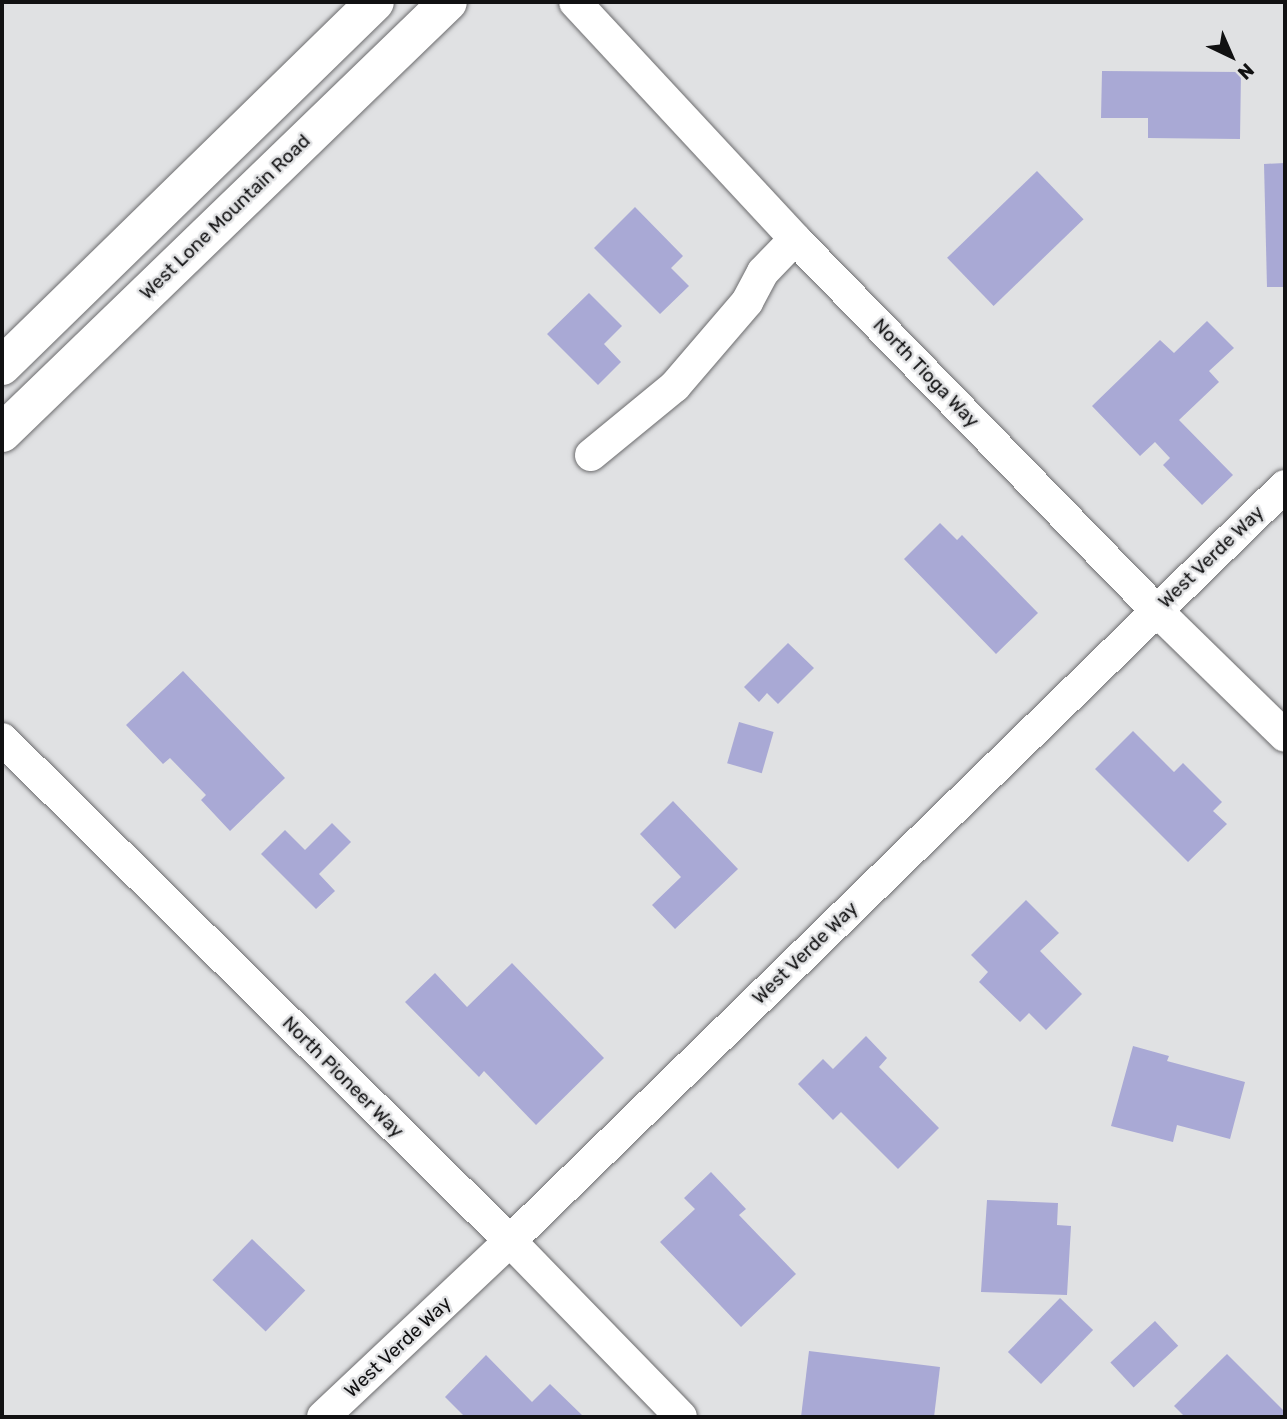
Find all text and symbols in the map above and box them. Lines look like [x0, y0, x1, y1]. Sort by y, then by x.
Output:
north arrow [1196, 21, 1266, 91]
text: N [1233, 58, 1259, 84]
street label: West Lone Mountain Road [135, 130, 315, 304]
street label: North Tioga Way [868, 313, 984, 433]
street label: West Verde Way [1153, 501, 1269, 613]
street label: West Verde Way [747, 897, 863, 1009]
street label: North Pioneer Way [277, 1011, 409, 1143]
street label: West Verde Way [340, 1291, 456, 1403]

